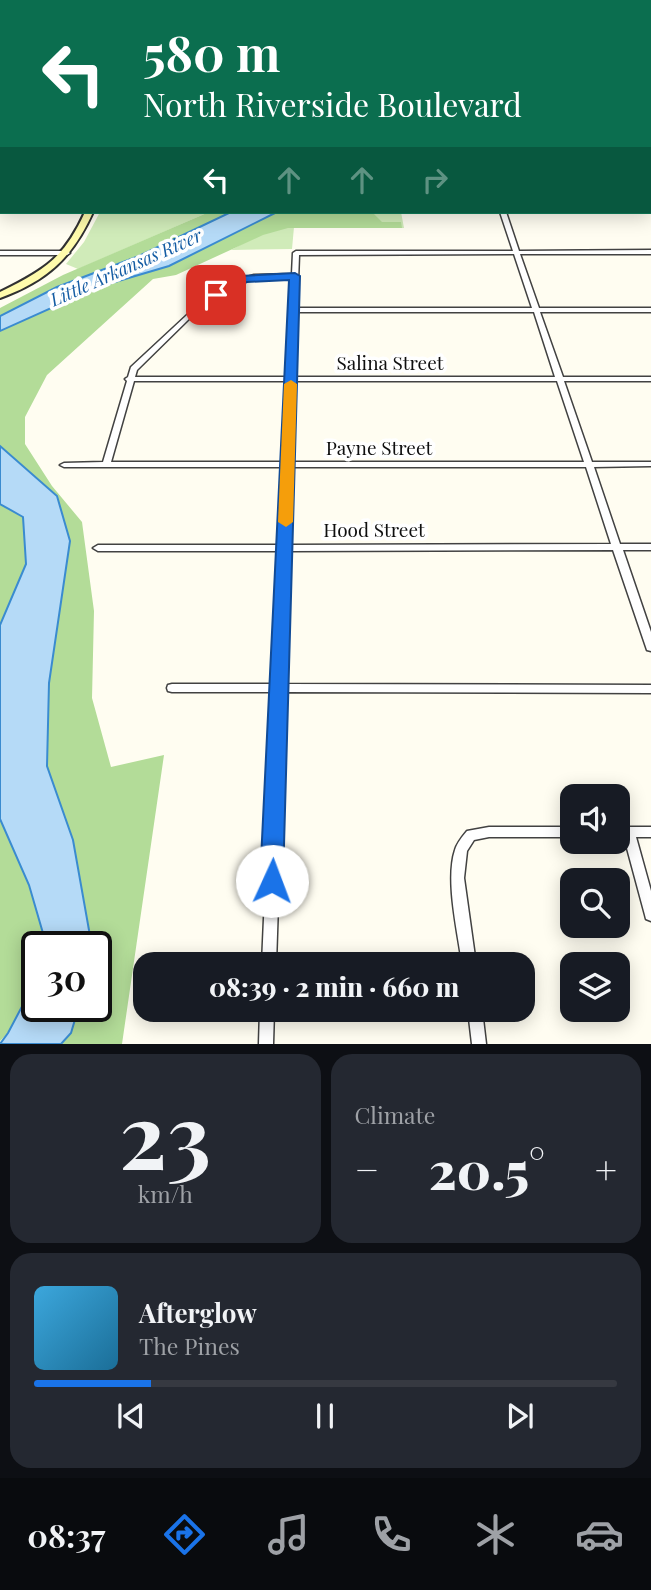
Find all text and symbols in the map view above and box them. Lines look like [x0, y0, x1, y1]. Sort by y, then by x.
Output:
text: 580 m [143, 19, 280, 84]
icon: left [28, 28, 119, 119]
text: North Riverside Boulevard [143, 82, 522, 125]
icon: left [197, 161, 235, 199]
icon: ahead [270, 161, 308, 199]
icon: ahead [343, 161, 381, 199]
icon: right [416, 161, 454, 199]
water label: Little Arkansas River [45, 222, 206, 312]
pin [186, 265, 246, 325]
icon: arrive [197, 276, 235, 314]
street label: Salina Street [336, 349, 444, 375]
street label: Payne Street [326, 434, 433, 460]
street label: Hood Street [323, 516, 425, 542]
map controls [560, 784, 630, 1022]
button: sound [560, 784, 630, 854]
position arrow [235, 844, 309, 918]
button: search [560, 868, 630, 938]
speed limit sign: 30 [21, 931, 112, 1022]
button: layers [560, 952, 630, 1022]
text: 08:39 · 2 min · 660 m [209, 969, 459, 1004]
text: 23 [119, 1072, 211, 1193]
text: Climate [355, 1099, 435, 1130]
text: 20.5° [429, 1134, 545, 1203]
text: − [355, 1143, 379, 1194]
text: + [595, 1143, 617, 1194]
text: km/h [138, 1178, 193, 1209]
text: Afterglow [139, 1295, 257, 1330]
text: The Pines [139, 1330, 240, 1361]
icon: previous [112, 1397, 150, 1435]
icon: pause [306, 1397, 344, 1435]
icon: next [501, 1397, 539, 1435]
icon: directions [160, 1510, 209, 1559]
icon: music [264, 1510, 313, 1559]
icon: phone [367, 1510, 416, 1559]
icon: climate [471, 1510, 520, 1559]
icon: car [575, 1510, 624, 1559]
text: 08:37 [27, 1513, 105, 1556]

